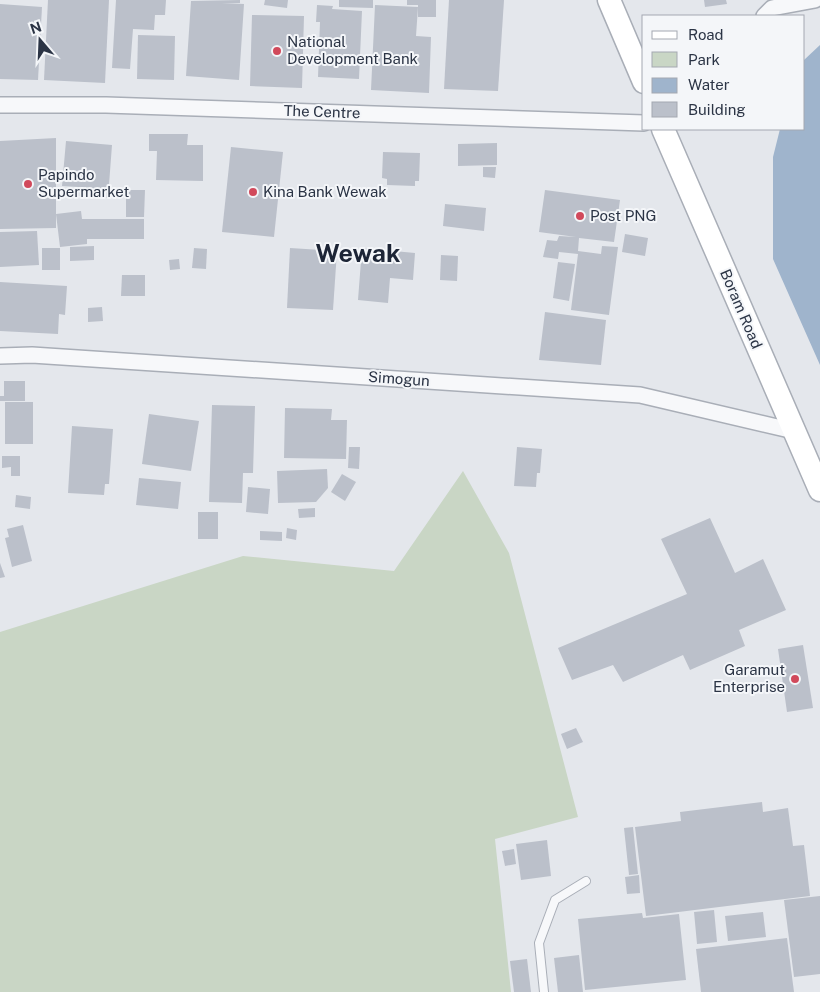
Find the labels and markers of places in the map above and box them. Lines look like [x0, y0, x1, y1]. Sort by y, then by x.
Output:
place label: National Development Bank [287, 33, 418, 67]
marker: National Development Bank [271, 45, 283, 57]
place label: Papindo Supermarket [38, 166, 129, 200]
marker: Papindo Supermarket [22, 178, 34, 190]
place label: Kina Bank Wewak [263, 183, 387, 200]
marker: Kina Bank Wewak [247, 186, 259, 198]
place label: Post PNG [590, 207, 657, 224]
marker: Post PNG [574, 210, 586, 222]
place label: Garamut Enterprise [713, 661, 785, 695]
marker: Garamut Enterprise [789, 673, 801, 685]

